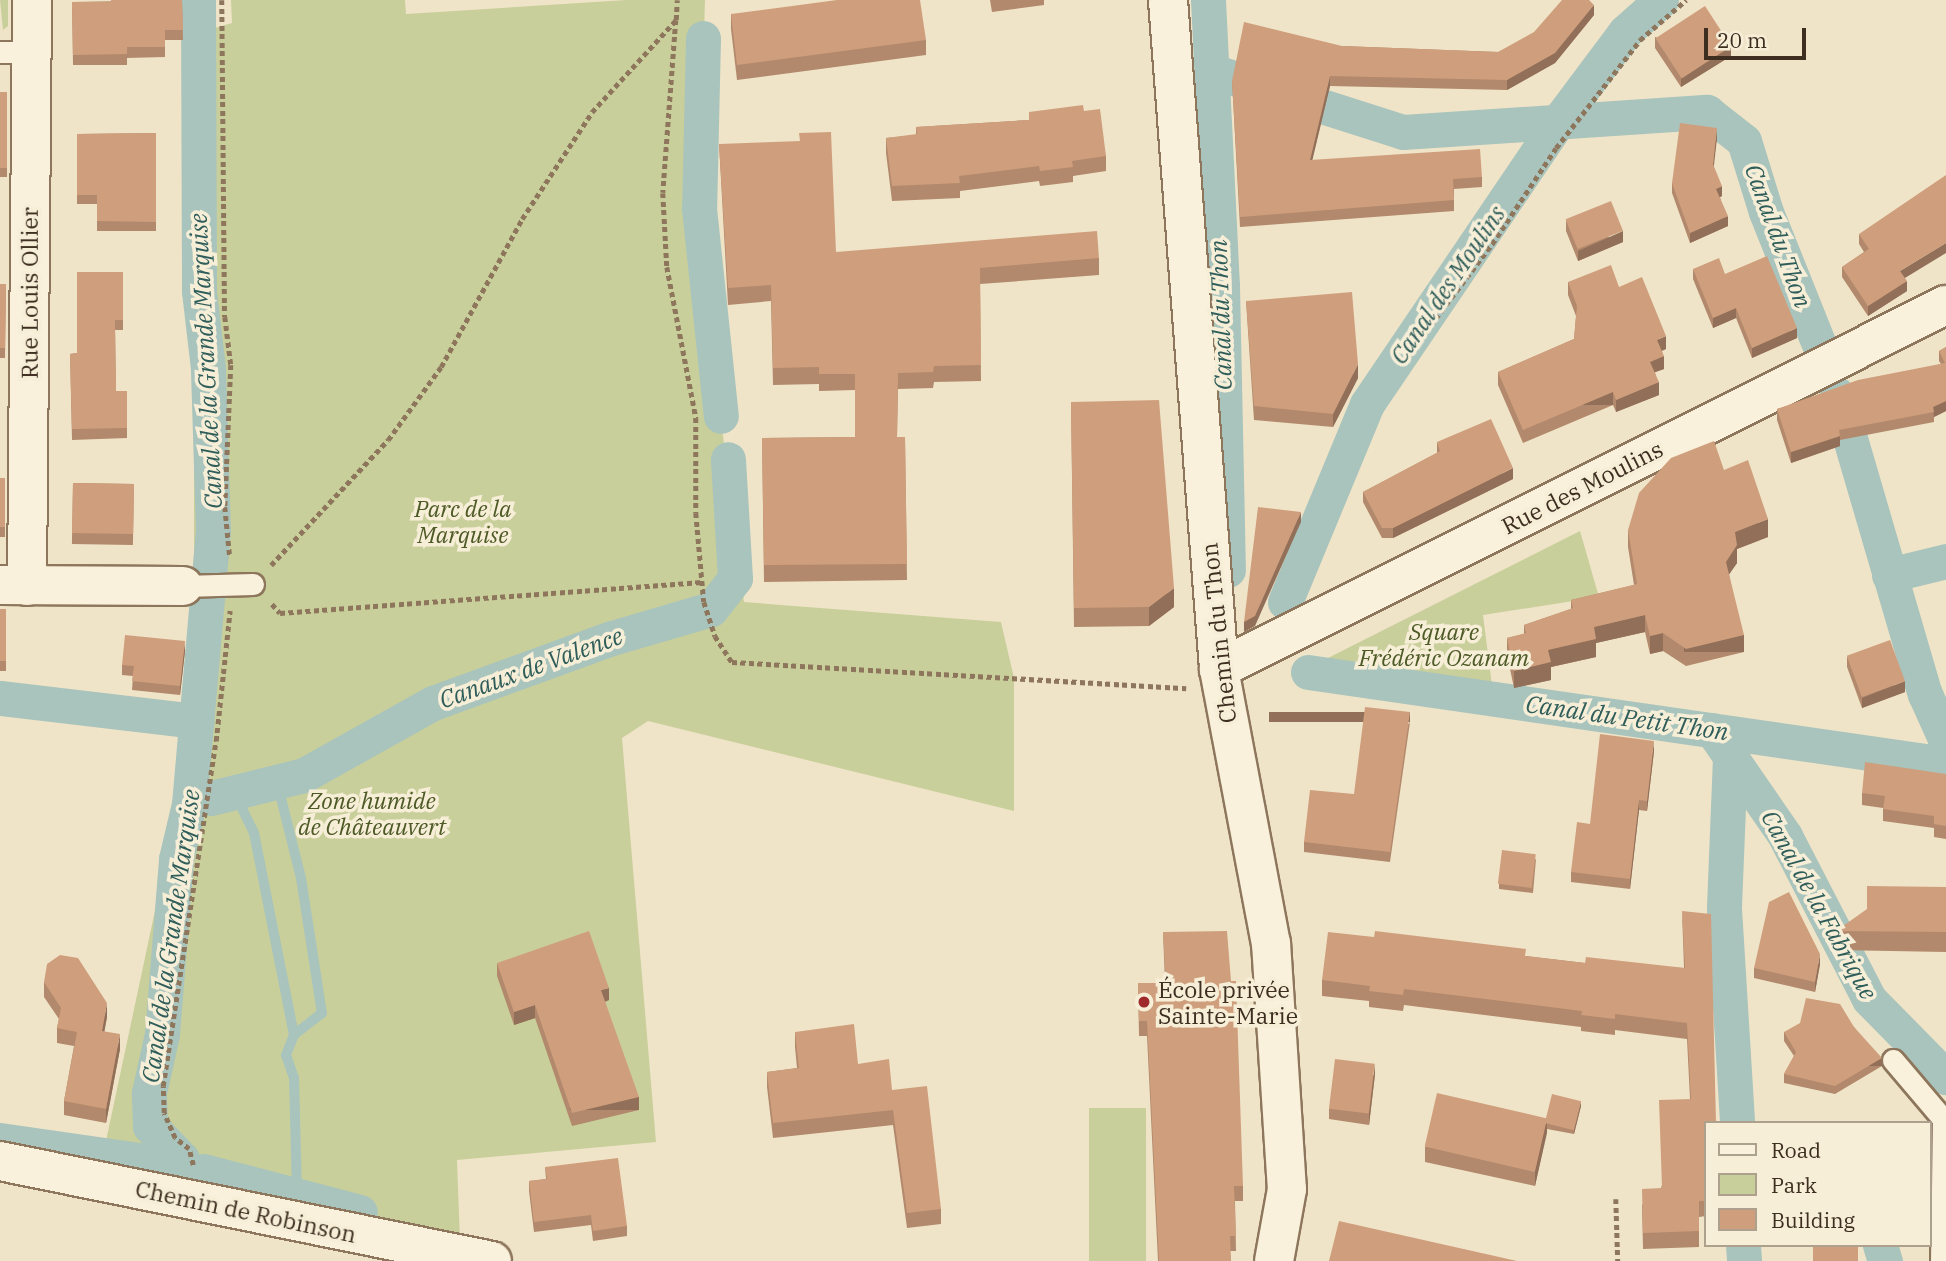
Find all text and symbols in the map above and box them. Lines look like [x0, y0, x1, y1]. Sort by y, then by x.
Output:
scale bar [1708, 14, 1810, 58]
text: 20 m [1717, 26, 1767, 54]
water label: Canal du Thon [1739, 160, 1817, 312]
water label: Canal des Moulins [1385, 201, 1511, 369]
street label: Rue Louis Ollier [15, 207, 43, 379]
water label: Canal de la Grande Marquise [184, 212, 228, 510]
water label: Canal du Thon [1204, 239, 1238, 391]
street label: Rue des Moulins [1497, 434, 1667, 540]
park label: Parc de la Marquise [415, 494, 511, 548]
street label: Chemin du Thon [1195, 541, 1241, 725]
park label: Square Frédéric Ozanam [1359, 617, 1529, 671]
water label: Canaux de Valence [435, 621, 627, 715]
water label: Canal du Petit Thon [1524, 690, 1730, 746]
park label: Zone humide de Châteauvert [298, 786, 446, 840]
water label: Canal de la Grande Marquise [136, 787, 206, 1085]
water label: Canal de la Fabrique [1755, 805, 1883, 1005]
place label: École privée Sainte-Marie [1158, 975, 1298, 1029]
marker: École privée Sainte-Marie [1136, 994, 1152, 1010]
legend [1704, 1121, 1932, 1247]
text: Road [1771, 1136, 1821, 1164]
text: Park [1771, 1171, 1817, 1199]
street label: Chemin de Robinson [133, 1174, 359, 1248]
text: Building [1771, 1206, 1855, 1234]

